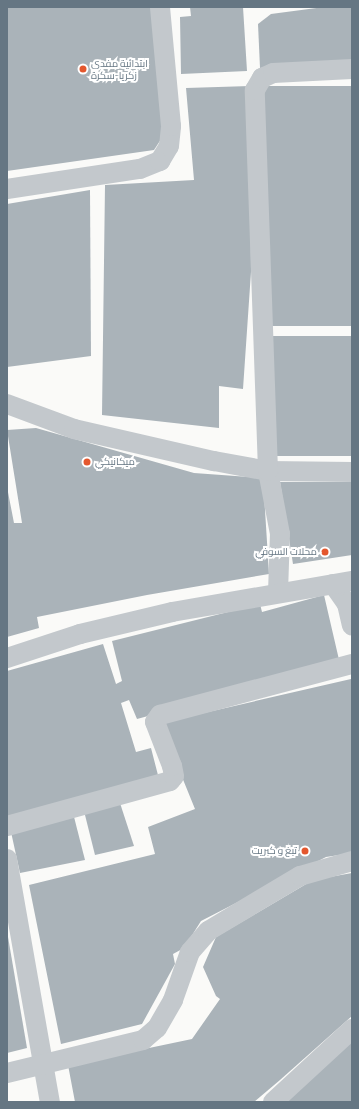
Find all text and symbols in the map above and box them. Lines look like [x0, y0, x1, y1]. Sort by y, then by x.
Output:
place label: ابتدائية مفدي زكريا-سكرة [91, 57, 148, 80]
marker: ابتدائية مفدي زكريا-سكرة [78, 64, 88, 74]
place label: ميكانيكي [95, 456, 135, 468]
marker: ميكانيكي [82, 457, 92, 467]
place label: محلات السوفي [255, 546, 317, 558]
marker: محلات السوفي [320, 547, 330, 557]
place label: تبغ و كبريت [252, 845, 297, 857]
marker: تبغ و كبريت [300, 846, 310, 856]

